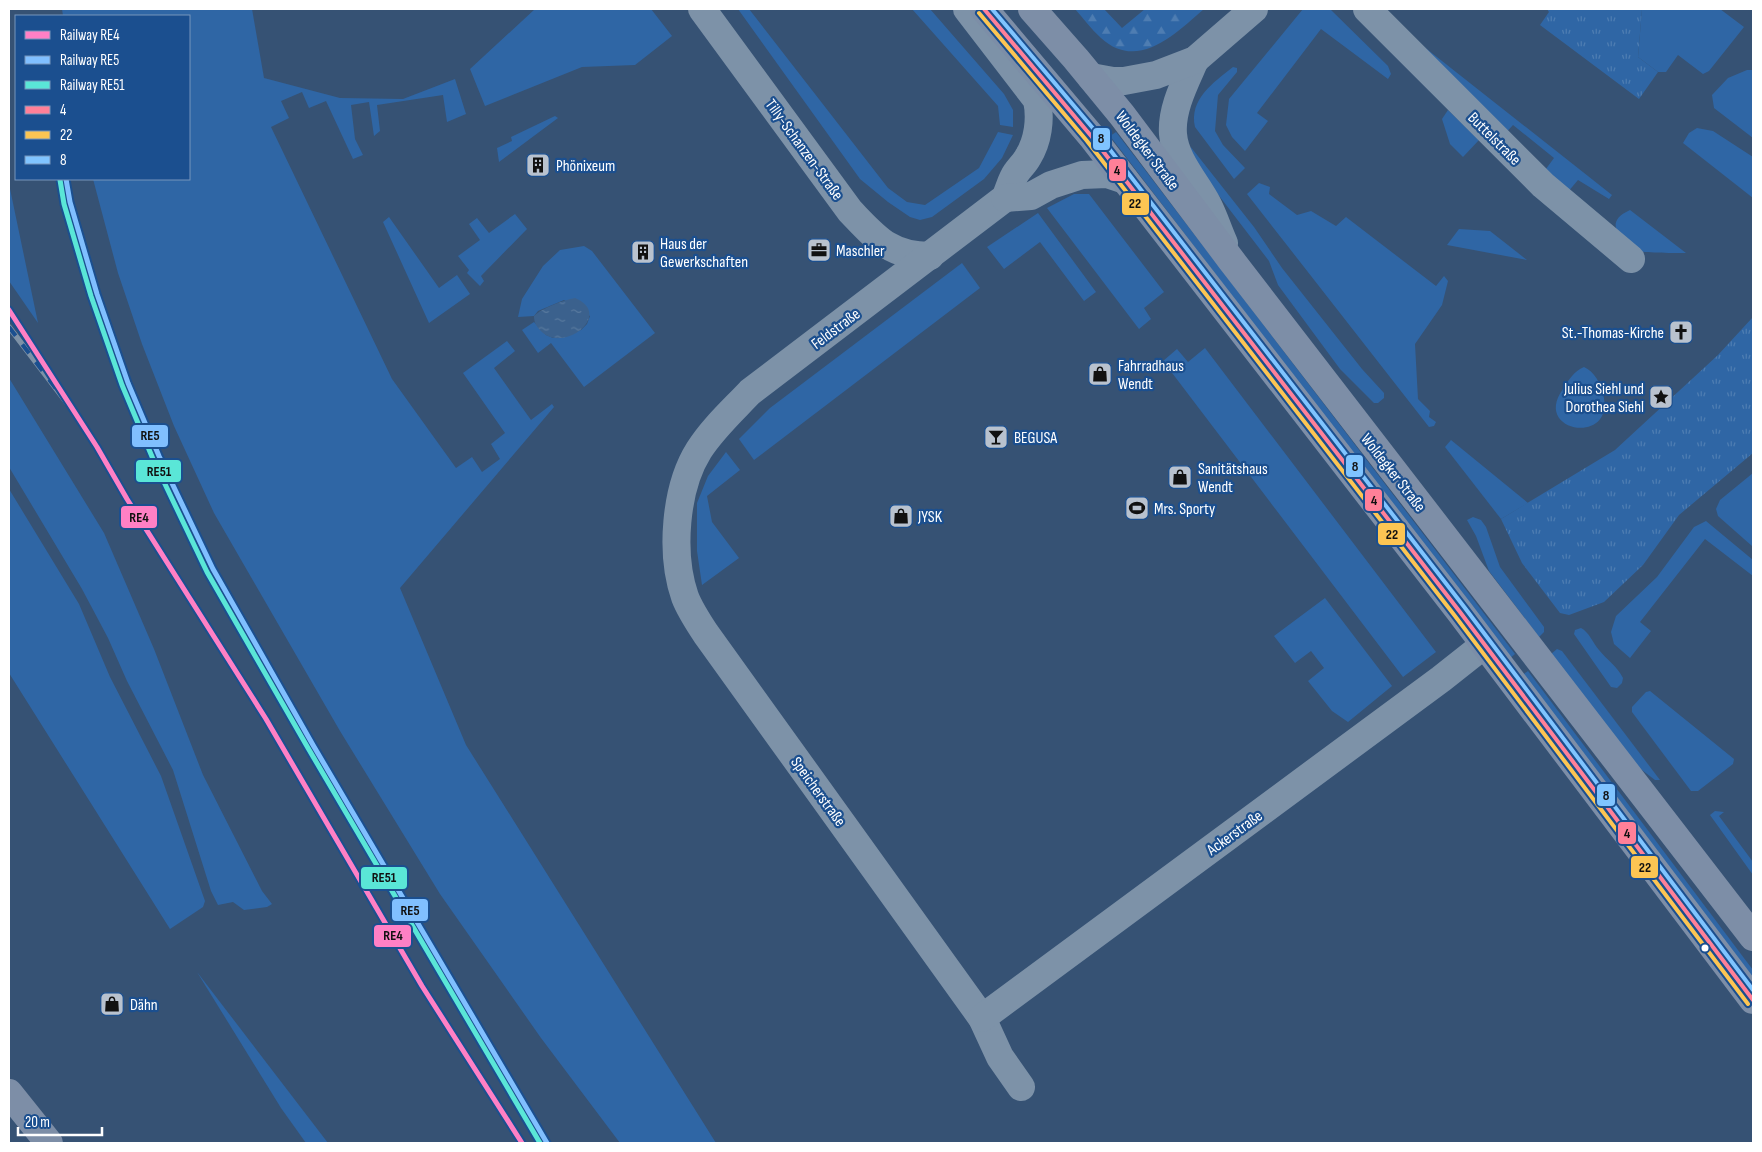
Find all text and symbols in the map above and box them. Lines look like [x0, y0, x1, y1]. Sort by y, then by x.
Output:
legend [15, 15, 190, 180]
text: Railway RE4 [60, 26, 119, 45]
text: Railway RE5 [60, 51, 119, 70]
text: Railway RE51 [60, 76, 125, 95]
street label: Tilly-Schanzen-Straße [761, 96, 847, 204]
text: 4 [60, 101, 66, 120]
street label: Woldegker Straße [1111, 108, 1183, 194]
street label: Buttelstraße [1463, 109, 1524, 170]
text: 22 [60, 126, 72, 145]
line badge: 8 [1092, 127, 1111, 151]
text: 8 [1098, 130, 1105, 147]
text: 8 [60, 151, 67, 170]
building icon: Phönixeum [525, 152, 551, 178]
place label: Phönixeum [556, 157, 615, 176]
line badge: 4 [1108, 158, 1127, 182]
text: 4 [1114, 162, 1121, 179]
line badge: 22 [1121, 192, 1150, 216]
text: 22 [1129, 195, 1141, 212]
place label: Haus der Gewerkschaften [660, 235, 748, 272]
office icon: Maschler [806, 237, 832, 263]
building icon: Haus der Gewerkschaften [630, 239, 656, 265]
place label: Maschler [836, 242, 885, 261]
street label: Feldstraße [808, 305, 864, 354]
church icon: St.-Thomas-Kirche [1668, 319, 1694, 345]
place label: St.-Thomas-Kirche [1562, 324, 1664, 343]
place label: Fahrradhaus Wendt [1118, 357, 1184, 394]
shop icon: Fahrradhaus Wendt [1087, 361, 1113, 387]
place label: Julius Siehl und Dorothea Siehl [1563, 380, 1644, 417]
place icon: Julius Siehl und Dorothea Siehl [1648, 384, 1674, 410]
line badge: RE5 [131, 424, 169, 448]
bar icon: BEGUSA [983, 424, 1009, 450]
text: RE5 [140, 427, 160, 444]
place label: BEGUSA [1014, 429, 1057, 448]
street label: Woldegker Straße [1356, 430, 1429, 516]
line badge: 8 [1345, 454, 1364, 478]
text: 8 [1352, 458, 1359, 475]
line badge: RE51 [135, 459, 182, 483]
place label: Sanitätshaus Wendt [1198, 460, 1268, 497]
text: RE51 [147, 463, 172, 480]
shop icon: Sanitätshaus Wendt [1167, 464, 1193, 490]
line badge: 4 [1364, 488, 1383, 512]
text: 4 [1371, 492, 1378, 509]
sports icon: Mrs. Sporty [1124, 495, 1150, 521]
place label: Mrs. Sporty [1154, 500, 1215, 519]
shop icon: JYSK [888, 503, 914, 529]
line badge: RE4 [120, 505, 158, 529]
place label: JYSK [917, 508, 943, 527]
text: RE4 [129, 509, 149, 526]
line badge: 22 [1377, 522, 1406, 546]
text: 22 [1386, 526, 1398, 543]
street label: Speicherstraße [786, 753, 849, 830]
line badge: 8 [1596, 783, 1616, 807]
text: 8 [1603, 787, 1610, 804]
street label: Ackerstraße [1202, 807, 1267, 860]
line badge: 4 [1617, 821, 1637, 845]
text: 4 [1624, 825, 1631, 842]
line badge: 22 [1630, 855, 1659, 879]
text: 22 [1639, 859, 1651, 876]
line badge: RE51 [360, 866, 408, 890]
text: RE51 [372, 869, 397, 886]
line badge: RE5 [391, 898, 429, 922]
text: RE5 [400, 902, 420, 919]
line badge: RE4 [373, 924, 412, 948]
text: RE4 [383, 927, 403, 944]
unlabelled marker [1700, 943, 1710, 953]
shop icon: Dähn [99, 991, 125, 1017]
place label: Dähn [130, 996, 158, 1015]
scale bar [18, 1104, 101, 1136]
text: 20 m [25, 1113, 50, 1132]

